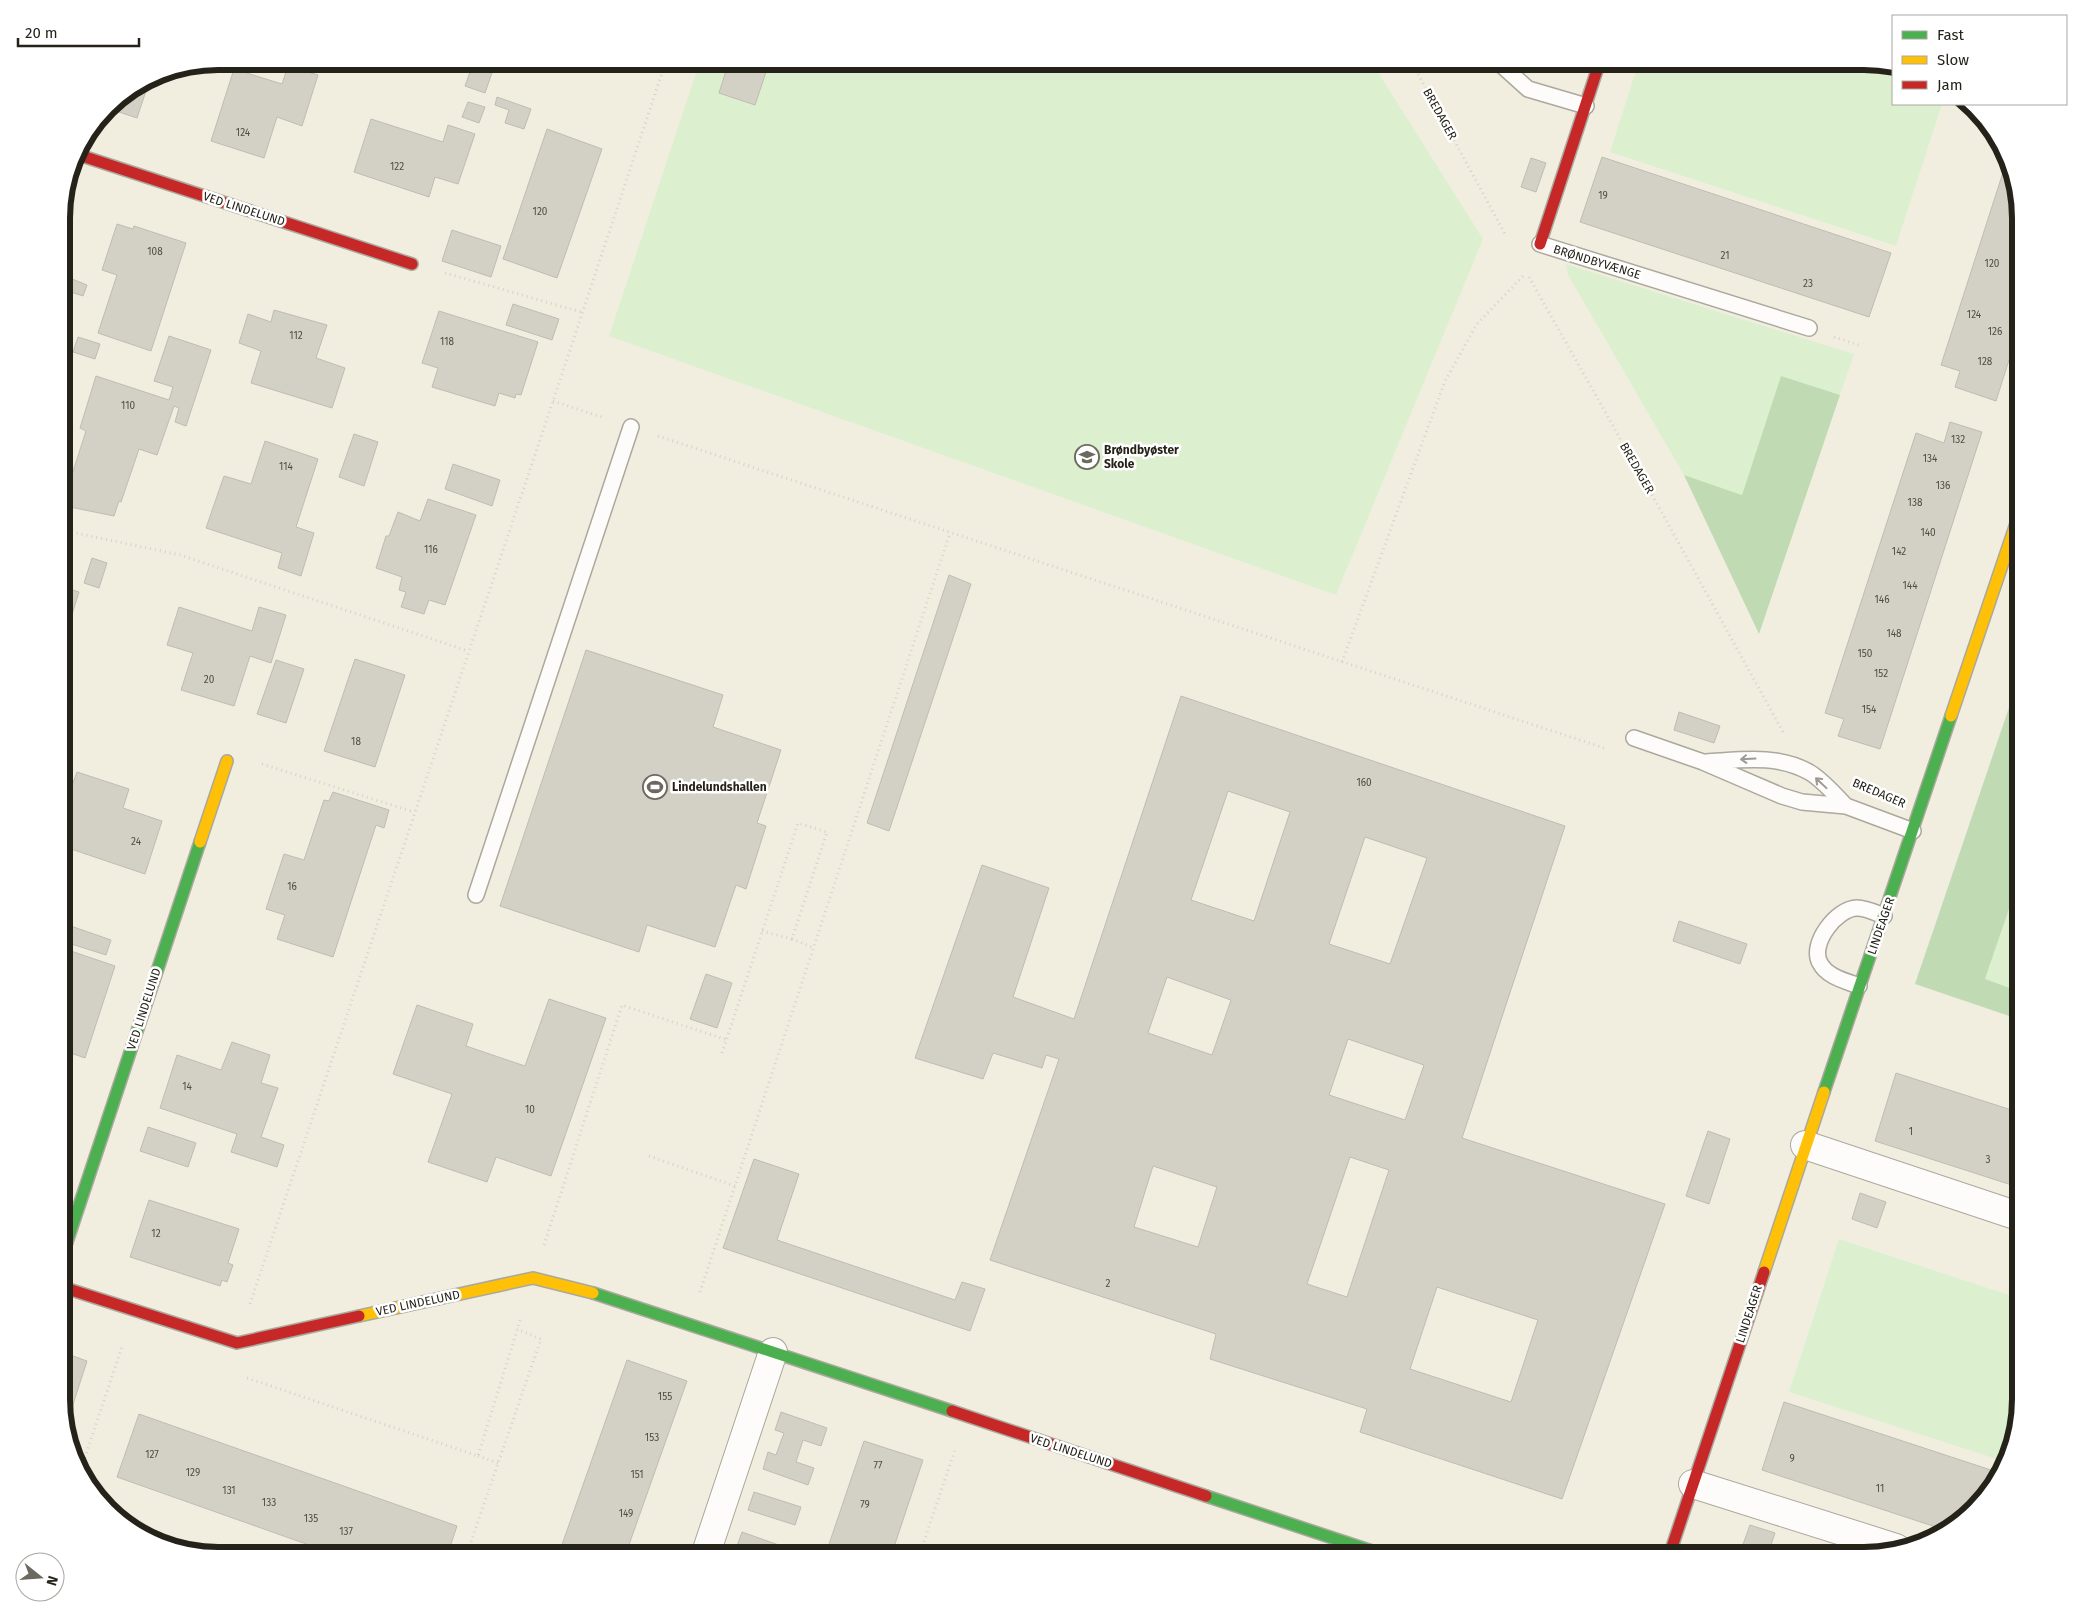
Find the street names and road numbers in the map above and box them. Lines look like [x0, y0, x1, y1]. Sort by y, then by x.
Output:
street label: BREDAGER [1420, 86, 1460, 142]
street label: VED LINDELUND [201, 189, 287, 229]
street label: BRØNDBYVÆNGE [1552, 242, 1642, 282]
street label: BREDAGER [1617, 440, 1657, 496]
street label: BREDAGER [1850, 775, 1908, 811]
street label: LINDEAGER [1865, 895, 1897, 957]
street label: VED LINDELUND [124, 966, 164, 1052]
street label: LINDEAGER [1733, 1283, 1765, 1345]
street label: VED LINDELUND [375, 1287, 461, 1319]
street label: VED LINDELUND [1028, 1431, 1114, 1471]

